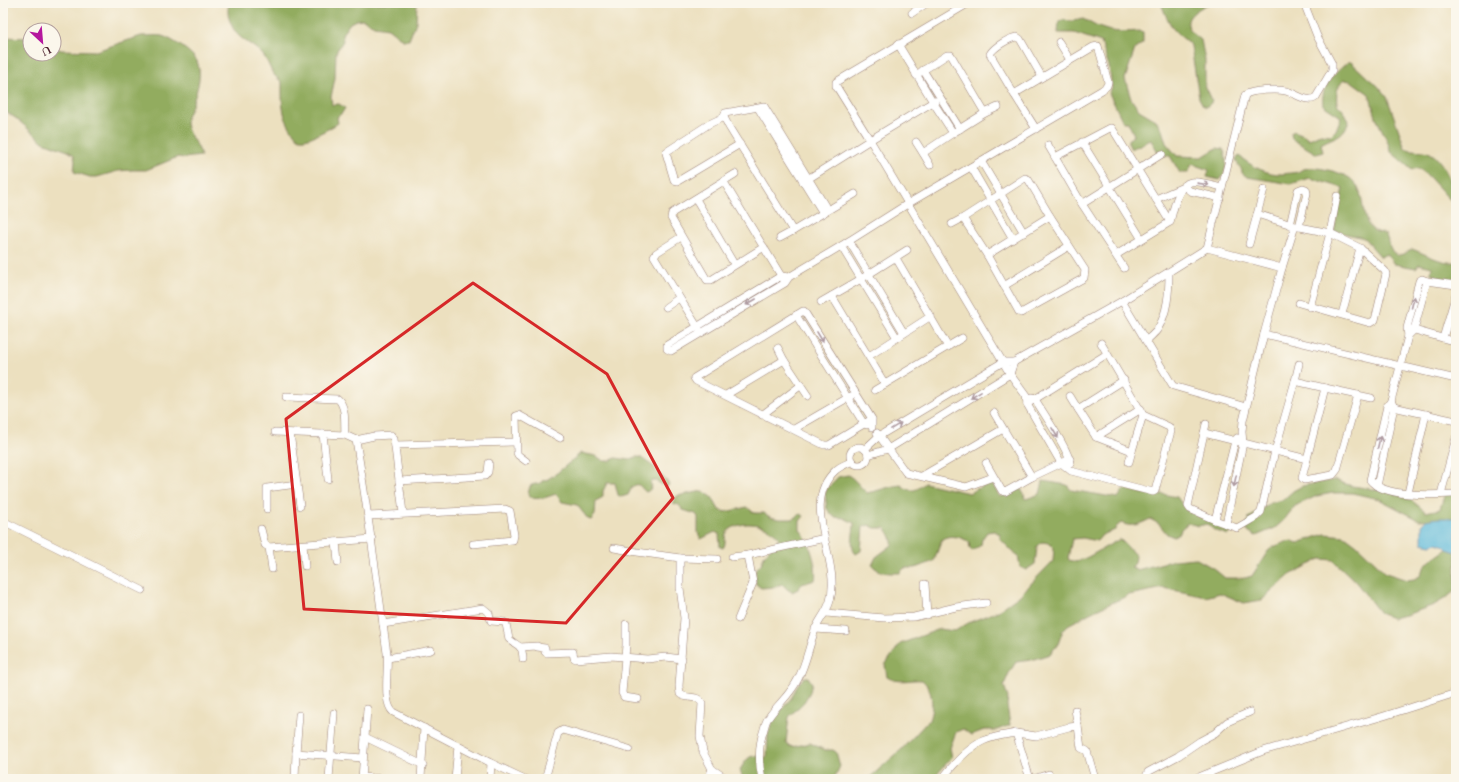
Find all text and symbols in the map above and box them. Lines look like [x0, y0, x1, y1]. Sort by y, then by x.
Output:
north arrow [22, 22, 62, 62]
text: U [39, 42, 53, 59]
one-way arrow [1196, 180, 1209, 188]
one-way arrow [1410, 296, 1417, 309]
one-way arrow [746, 299, 758, 307]
one-way arrow [817, 331, 825, 343]
one-way arrow [970, 391, 982, 399]
one-way arrow [890, 421, 902, 429]
one-way arrow [1051, 427, 1059, 438]
one-way arrow [1375, 436, 1383, 449]
one-way arrow [1231, 474, 1238, 487]

